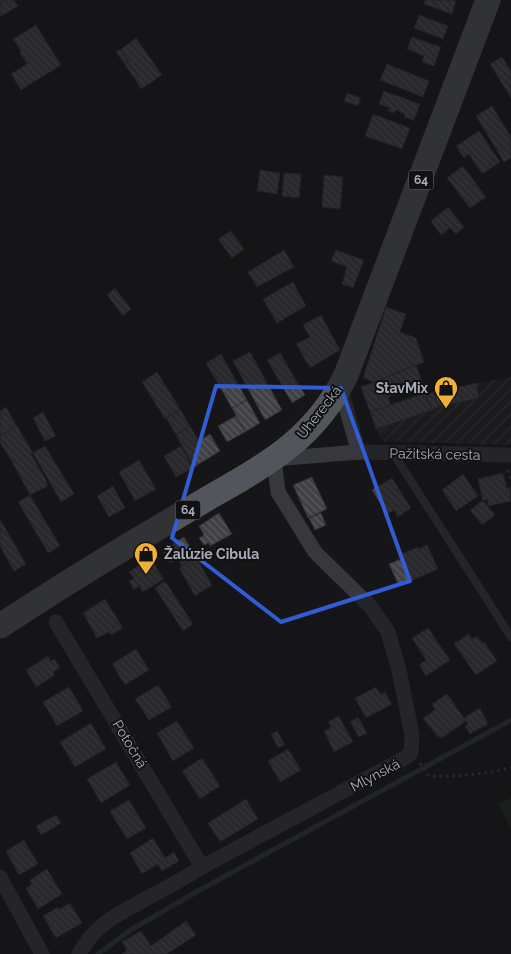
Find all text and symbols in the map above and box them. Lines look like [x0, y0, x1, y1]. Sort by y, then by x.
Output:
road number: 64 [408, 170, 434, 190]
shop icon: StavMix [433, 375, 459, 409]
place label: StavMix [376, 380, 429, 396]
street label: Uherecká [293, 382, 345, 442]
street label: Pažitská cesta [389, 445, 481, 463]
road number: 64 [176, 500, 200, 520]
shop icon: Žalúzie Cibula [133, 541, 159, 575]
place label: Žalúzie Cibula [164, 545, 259, 562]
street label: Potočná [109, 717, 151, 771]
street label: Mlynská [348, 755, 402, 795]

